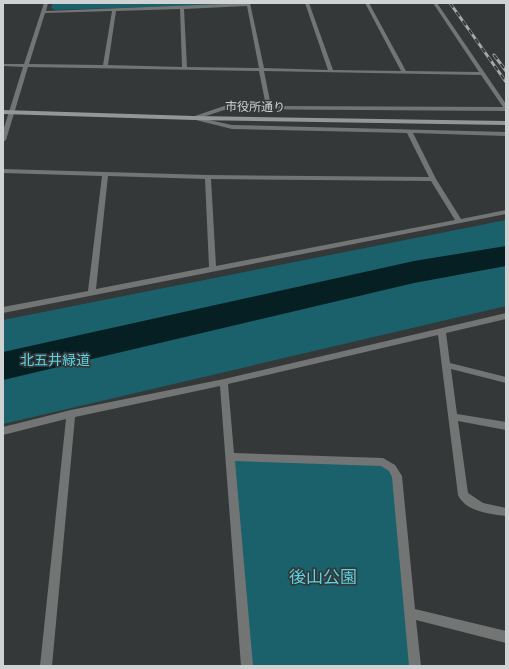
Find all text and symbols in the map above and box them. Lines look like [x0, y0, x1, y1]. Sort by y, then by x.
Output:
street label: 市役所通り [225, 99, 285, 115]
park label: 北五井緑道 [20, 352, 90, 369]
park label: 後山公園 [289, 567, 357, 587]

